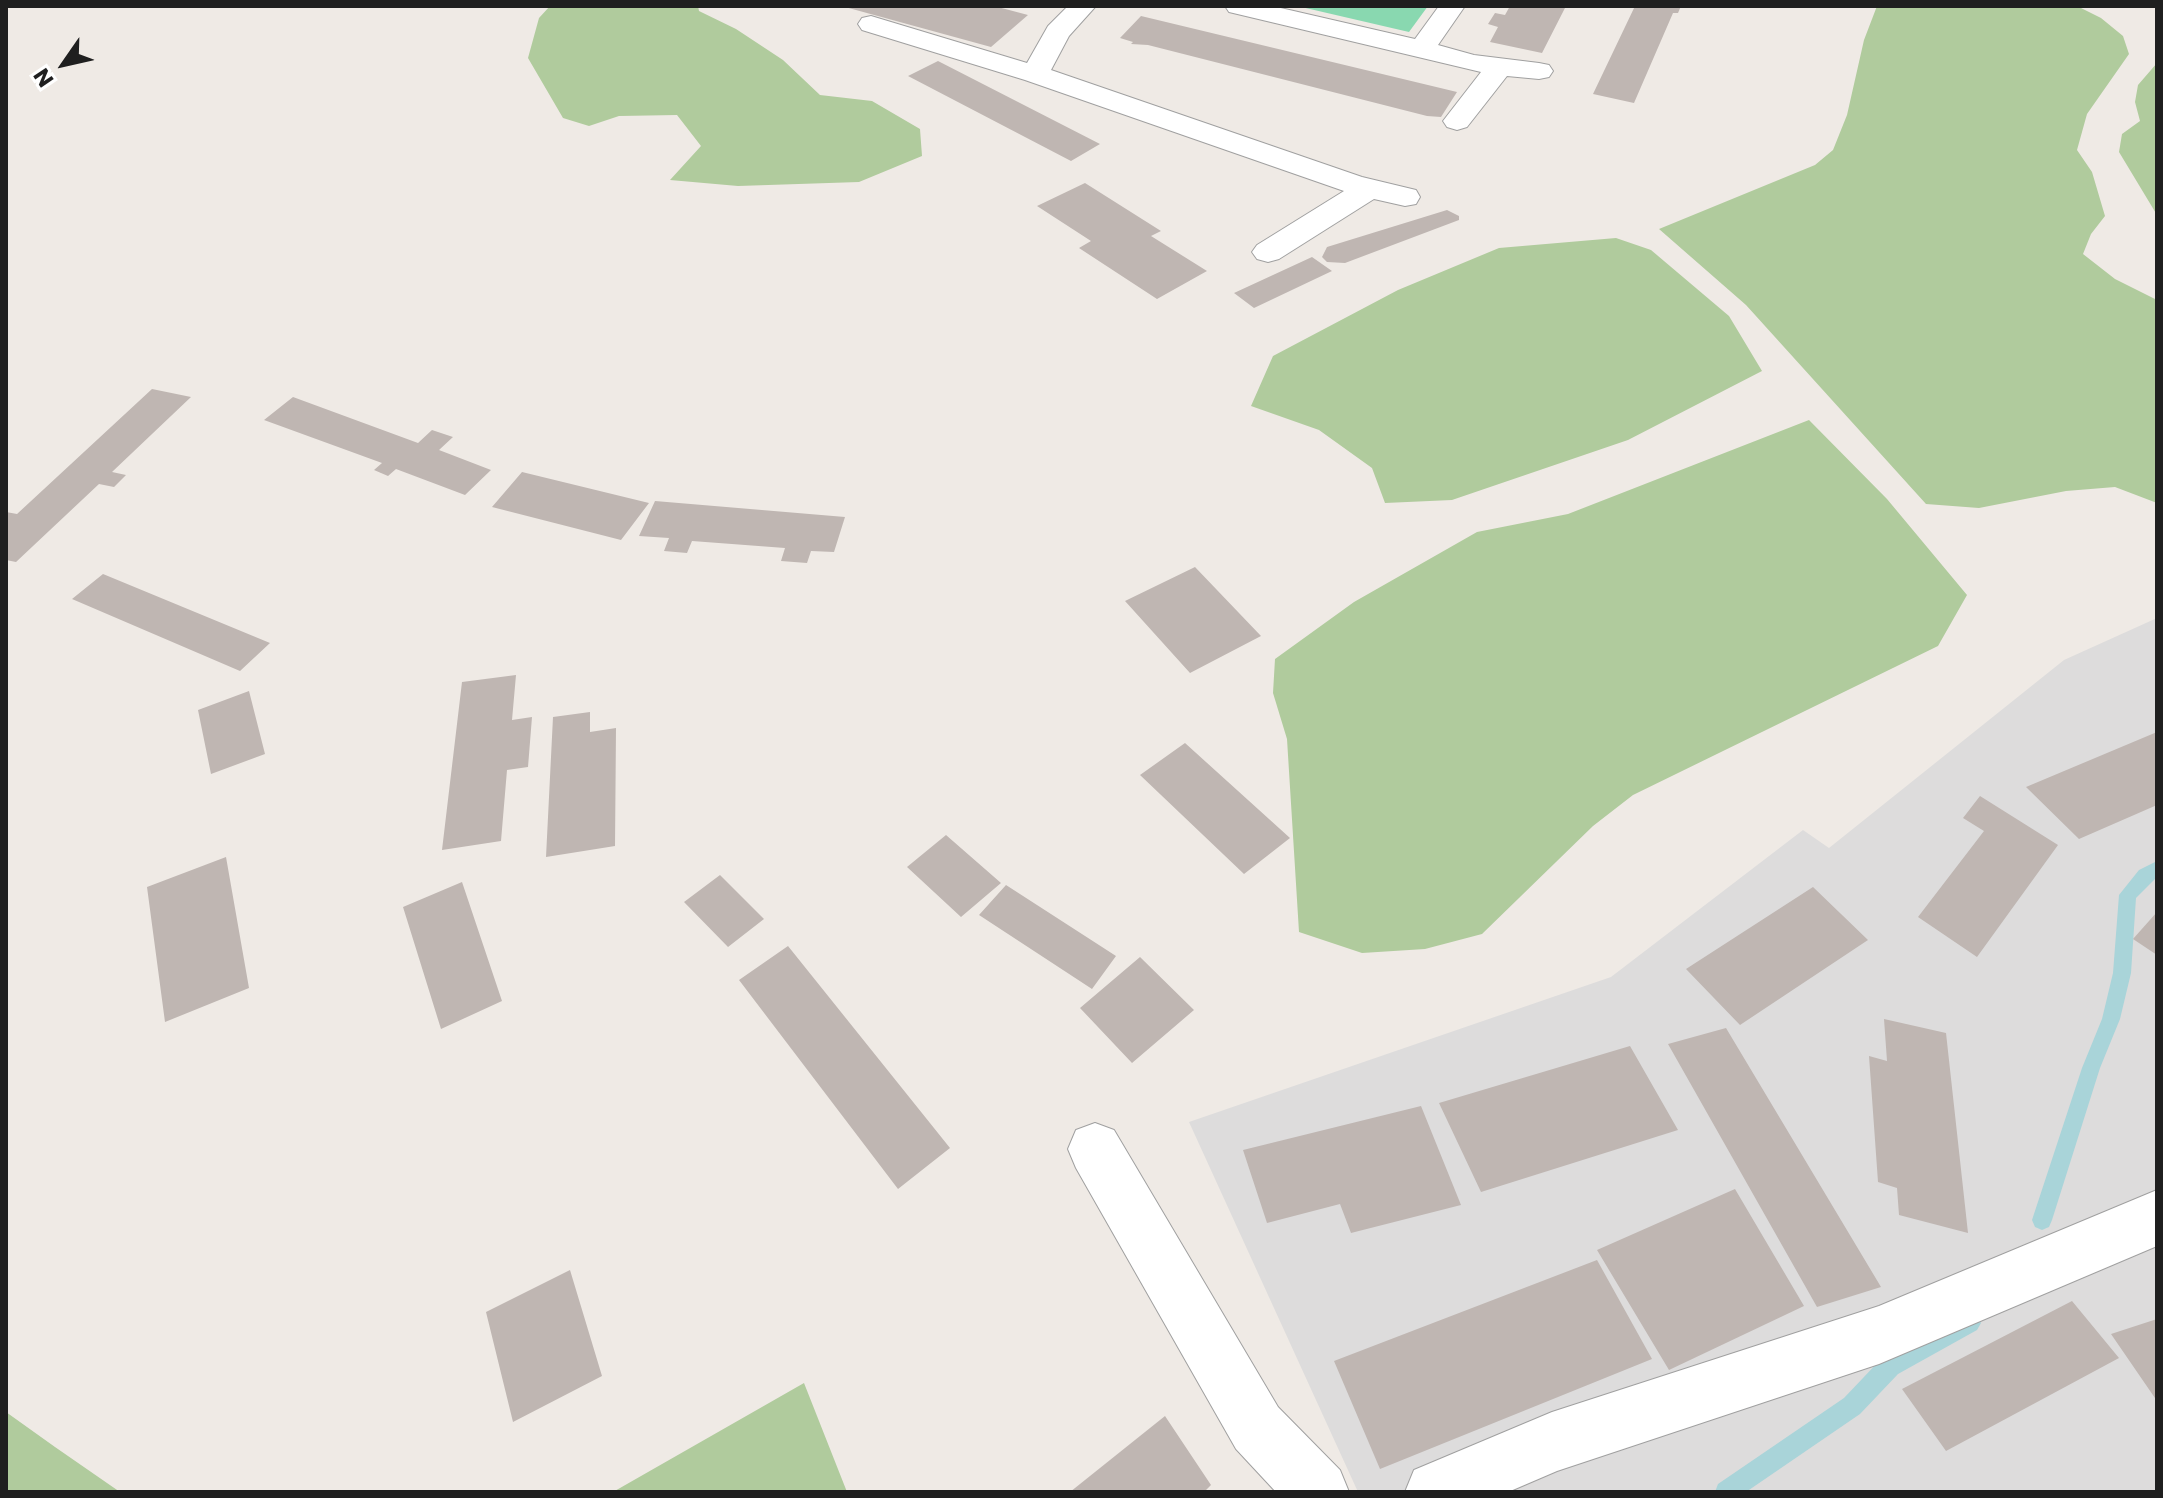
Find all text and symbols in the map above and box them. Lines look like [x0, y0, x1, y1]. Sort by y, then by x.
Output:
north arrow [24, 24, 104, 104]
text: N [26, 62, 61, 93]

